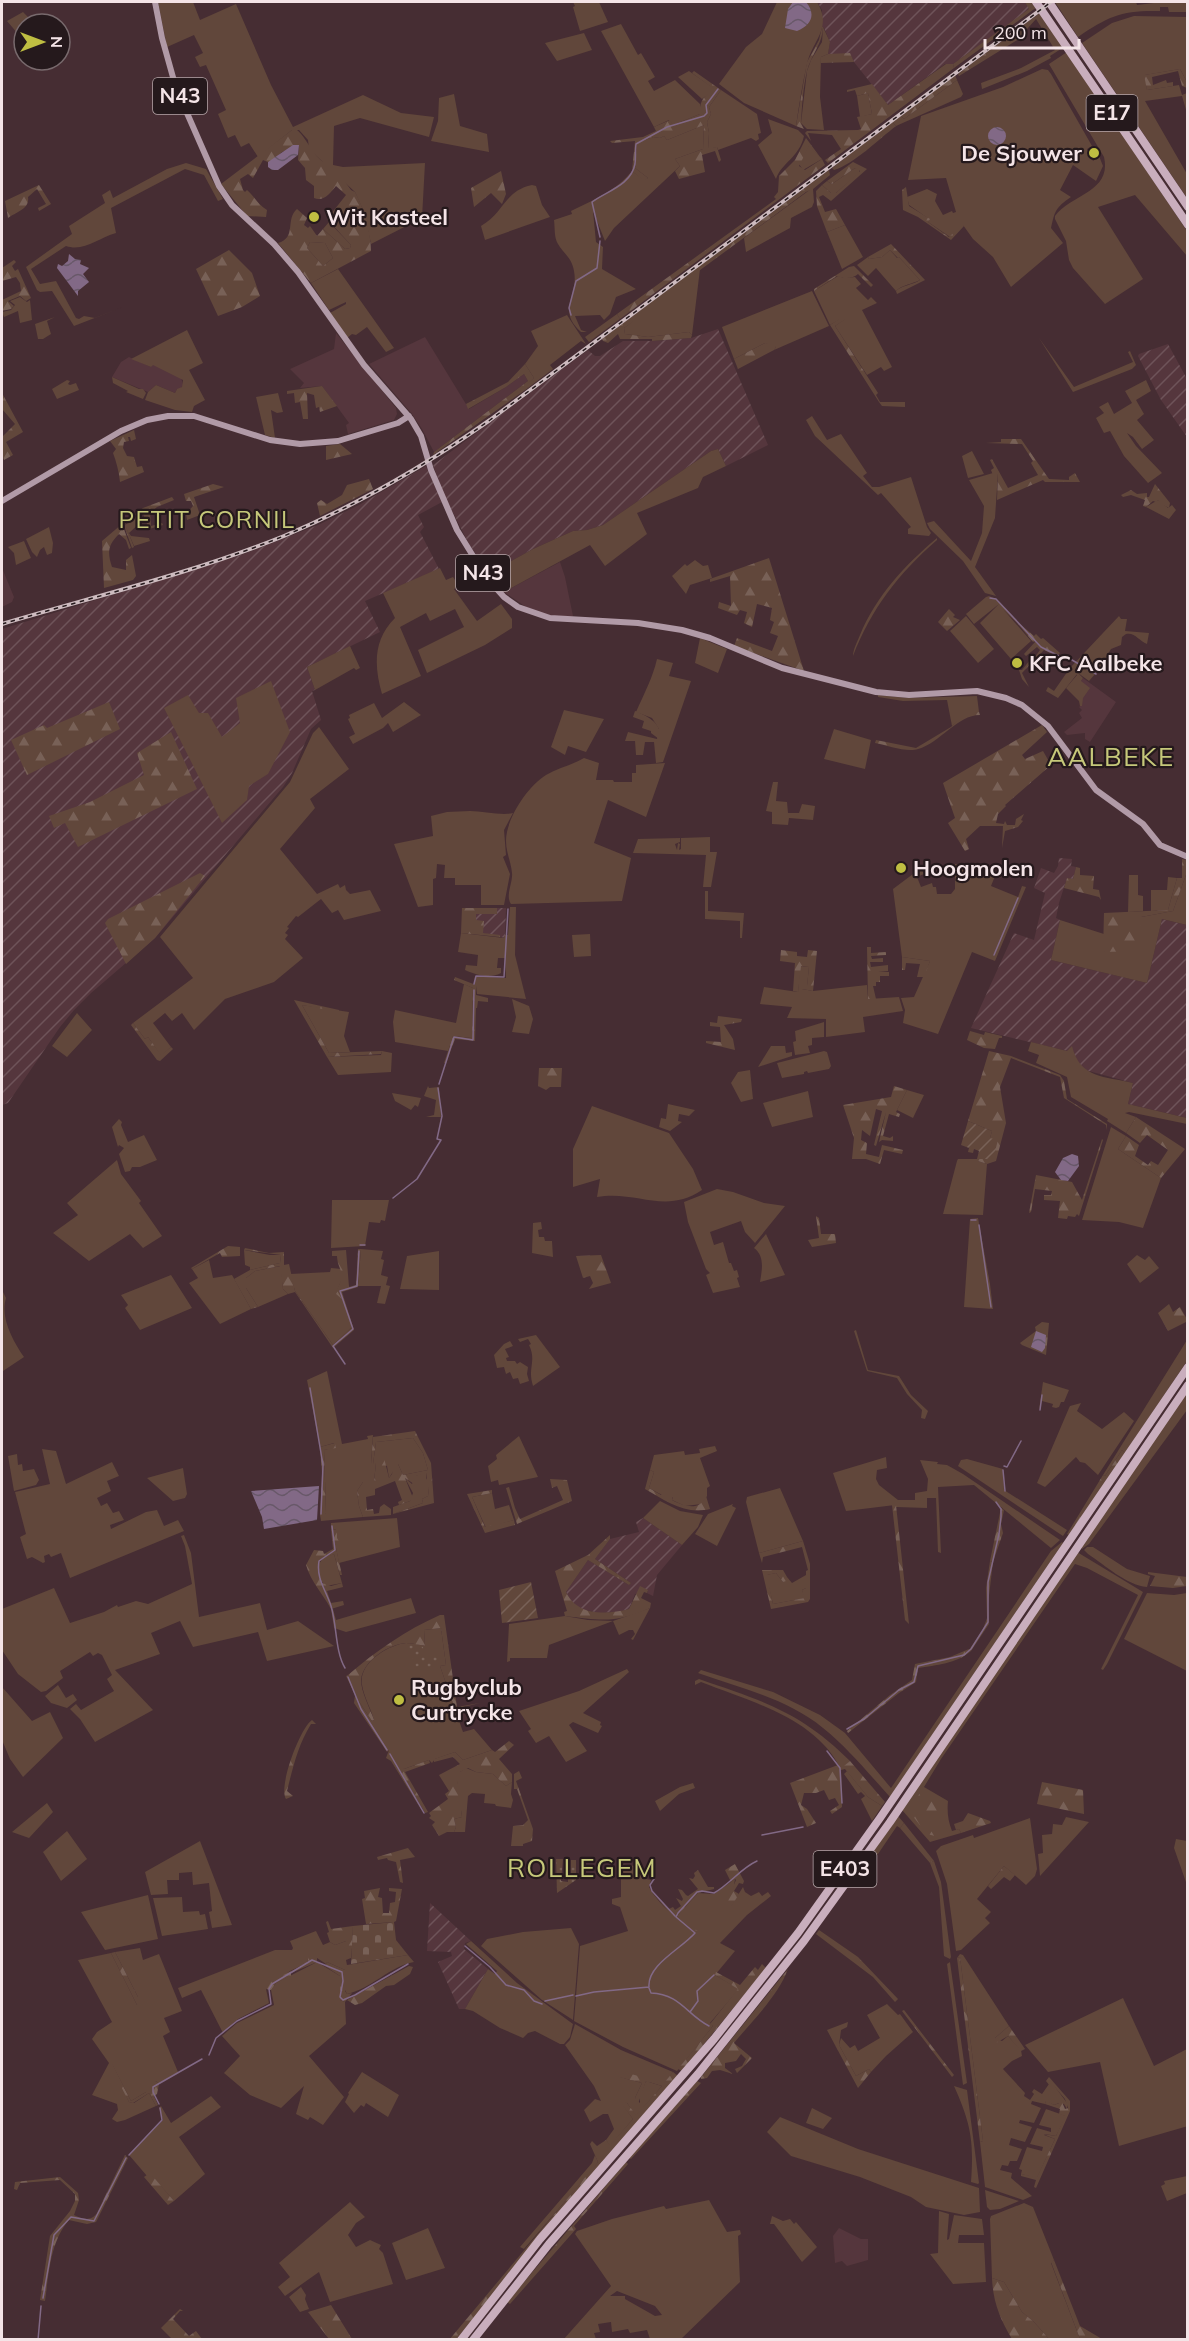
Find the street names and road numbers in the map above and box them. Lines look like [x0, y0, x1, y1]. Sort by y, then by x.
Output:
road number: N43 [153, 78, 207, 114]
road number: E17 [1086, 95, 1138, 131]
road number: N43 [456, 555, 510, 591]
road number: E403 [814, 1851, 876, 1887]

